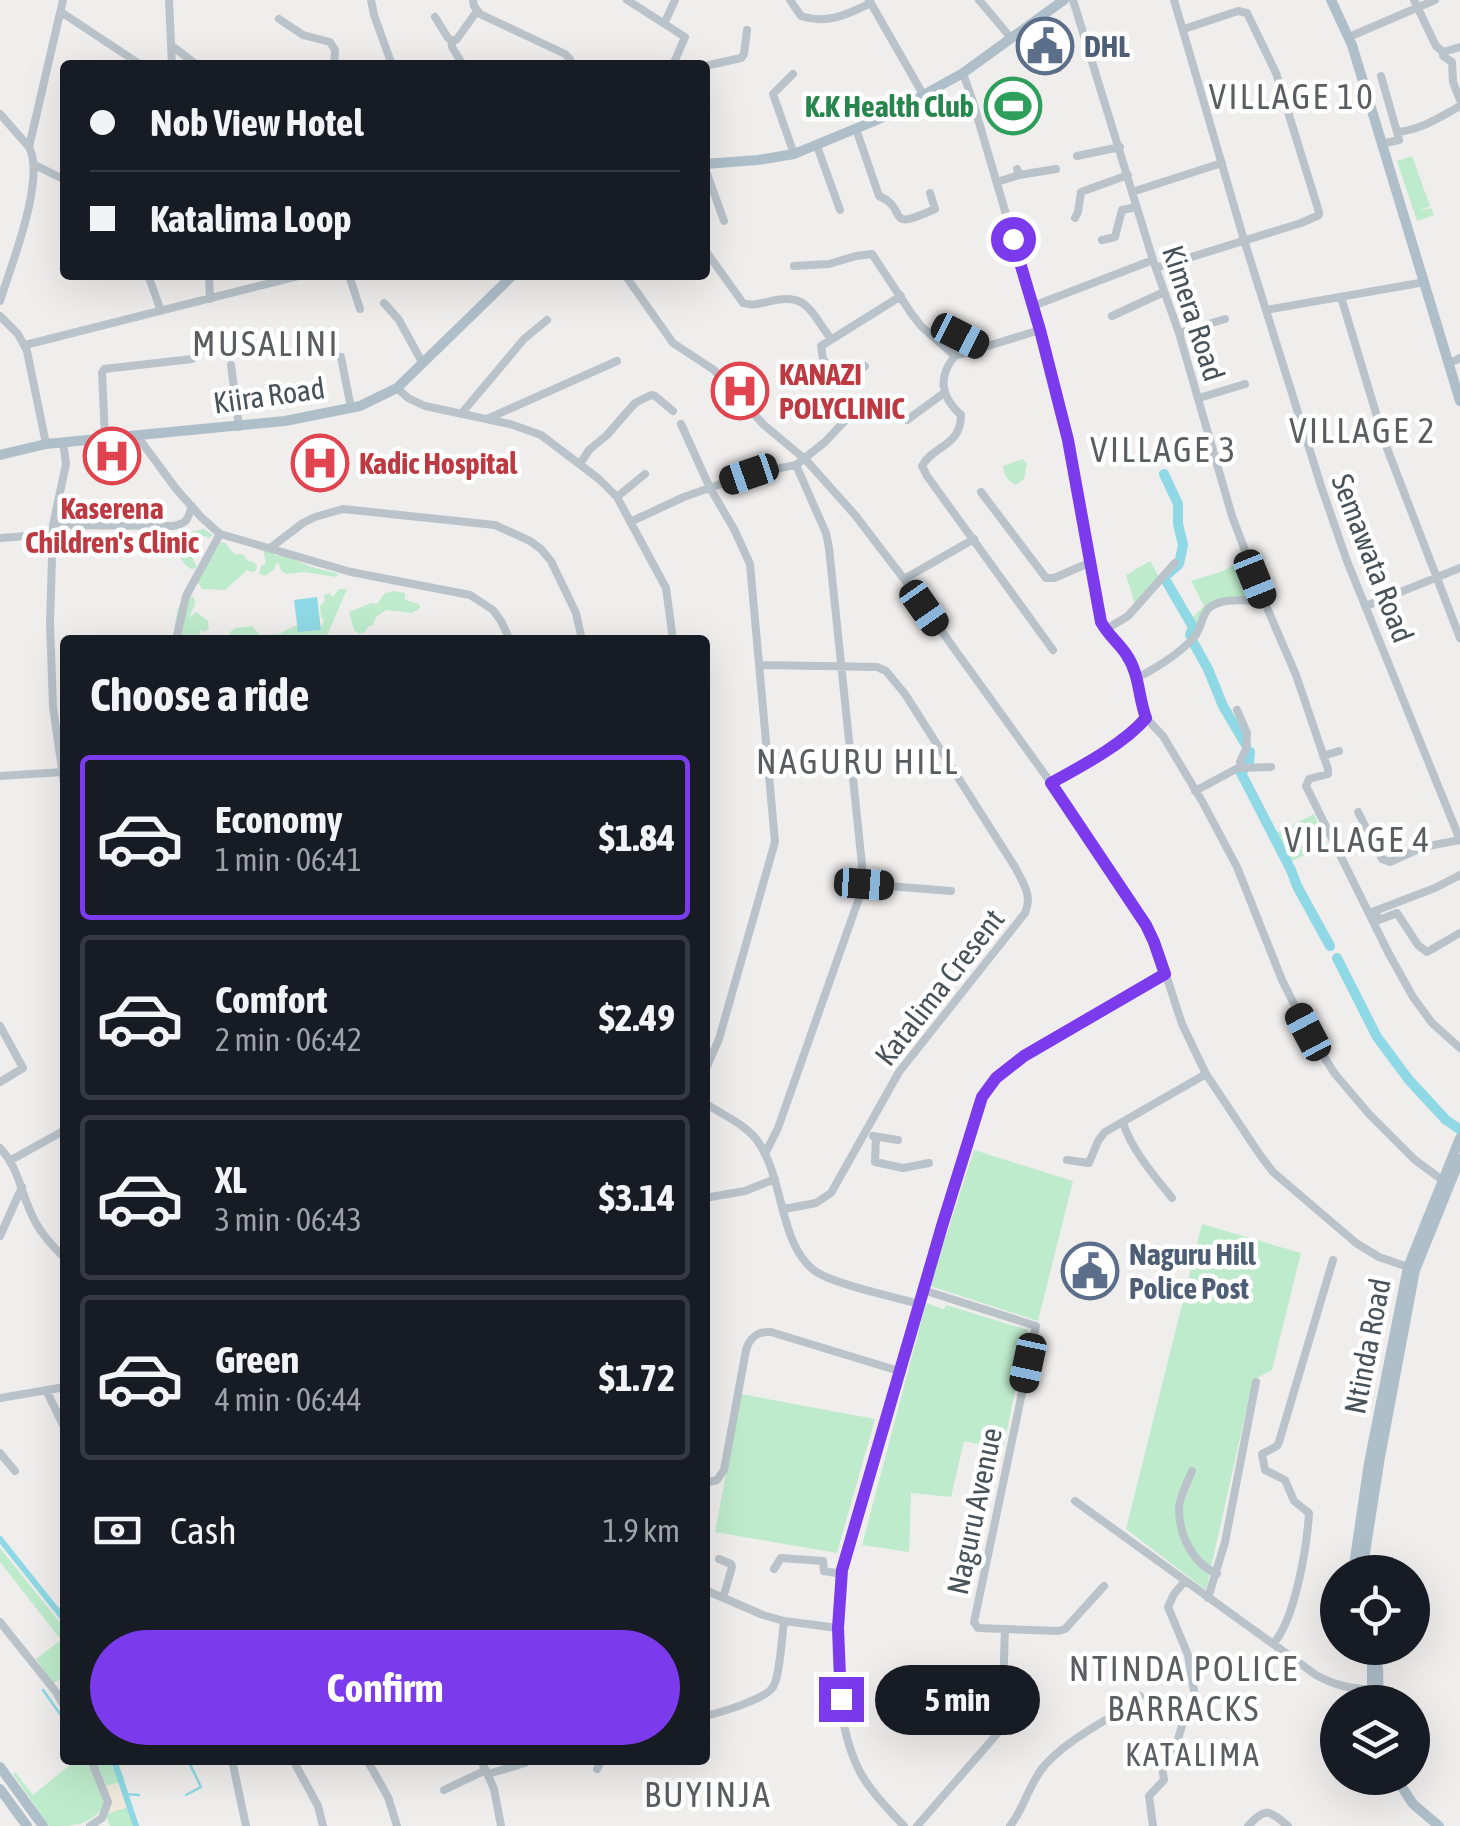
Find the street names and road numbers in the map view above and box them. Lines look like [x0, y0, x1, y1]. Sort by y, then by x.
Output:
street label: Kimera Road [1156, 241, 1232, 385]
street label: Kiira Road [211, 370, 327, 420]
street label: Semawata Road [1325, 469, 1421, 647]
street label: Katalima Cresent [868, 902, 1010, 1072]
street label: Ntinda Road [1337, 1275, 1397, 1417]
street label: Naguru Avenue [940, 1425, 1008, 1597]

